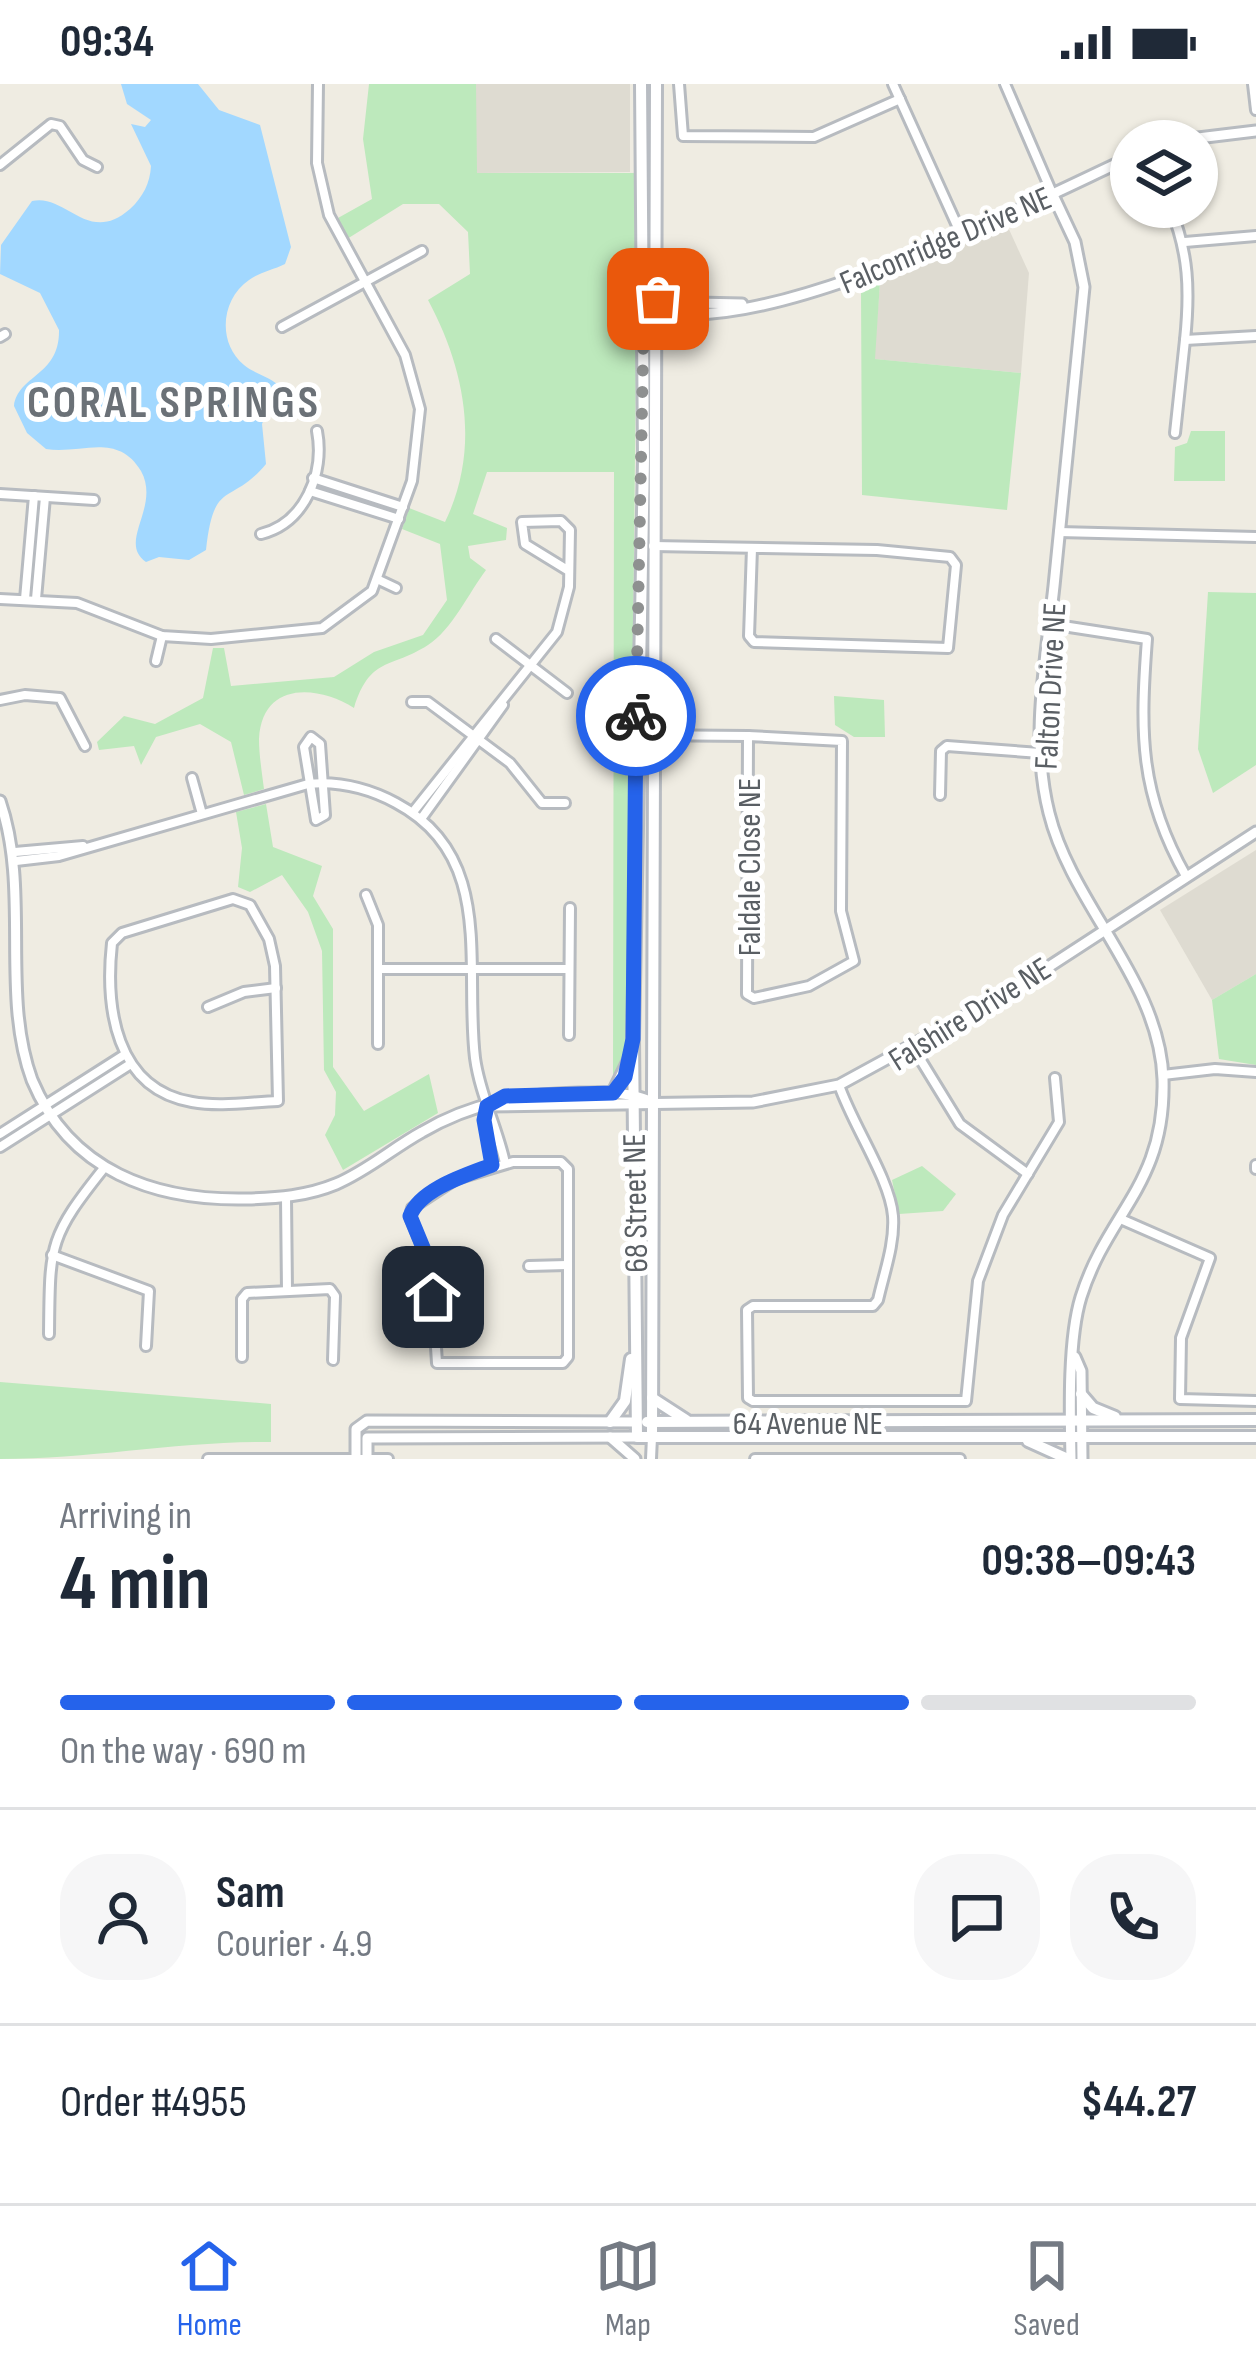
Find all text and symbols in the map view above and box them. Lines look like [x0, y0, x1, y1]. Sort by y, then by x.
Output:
text: 09:34 [60, 15, 154, 70]
map controls [1110, 120, 1218, 228]
button: layers [1110, 120, 1218, 228]
street label: Falconridge Drive NE [834, 178, 1058, 303]
pin [607, 248, 709, 350]
icon: bag [625, 266, 691, 332]
district label: CORAL SPRINGS [27, 376, 321, 431]
street label: Falton Drive NE [1027, 602, 1075, 770]
courier [576, 656, 696, 776]
icon: bike [603, 683, 669, 749]
street label: Faldale Close NE [730, 778, 770, 956]
street label: Falshire Drive NE [882, 949, 1059, 1080]
street label: 68 Street NE [615, 1133, 657, 1273]
pin [382, 1246, 484, 1348]
icon: home [400, 1264, 466, 1330]
street label: 64 Avenue NE [733, 1404, 883, 1444]
text: Arriving in [60, 1493, 192, 1540]
text: 09:38–09:43 [982, 1534, 1196, 1589]
text: 4 min [60, 1538, 211, 1631]
text: On the way · 690 m [60, 1728, 306, 1775]
button: person [60, 1854, 186, 1980]
button: chat [914, 1854, 1040, 1980]
button: phone [1070, 1854, 1196, 1980]
text: Sam [216, 1866, 285, 1921]
text: Courier · 4.9 [216, 1921, 373, 1968]
text: Order #4955 [60, 2075, 247, 2130]
text: $44.27 [1080, 2075, 1196, 2130]
tab: Home [176, 2233, 242, 2345]
tab: Map [595, 2233, 661, 2345]
tab: Saved [1014, 2233, 1080, 2345]

